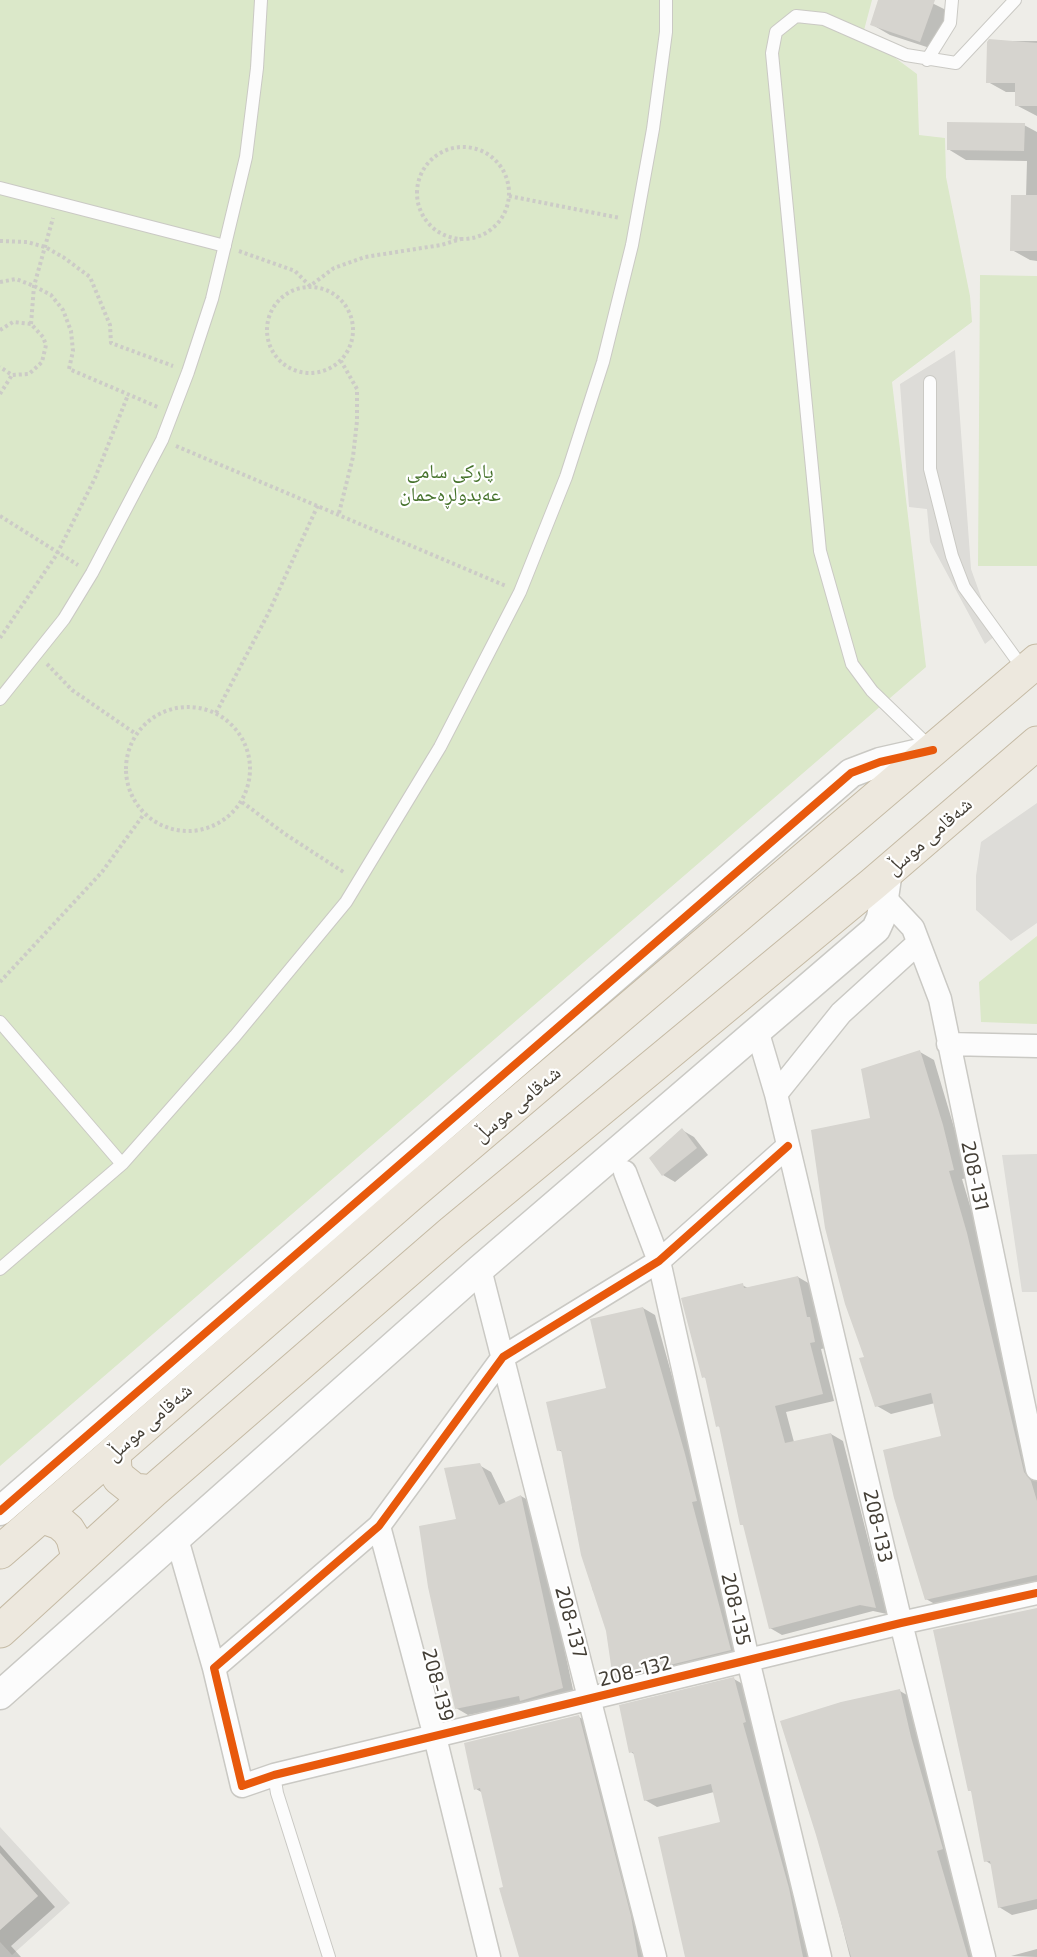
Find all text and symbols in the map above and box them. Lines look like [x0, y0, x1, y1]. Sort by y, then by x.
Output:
park label: پارکی سامی عەبدولڕەحمان [399, 459, 501, 506]
street label: شەقامی موسڵ [881, 792, 977, 880]
street label: شەقامی موسڵ [469, 1061, 565, 1147]
street label: 208-131 [956, 1139, 994, 1213]
street label: شەقامی موسڵ [101, 1378, 197, 1466]
street label: 208-133 [858, 1487, 898, 1565]
street label: 208-135 [716, 1570, 756, 1648]
street label: 208-137 [550, 1584, 592, 1660]
street label: 208-139 [417, 1646, 459, 1724]
street label: 208-132 [596, 1650, 674, 1692]

